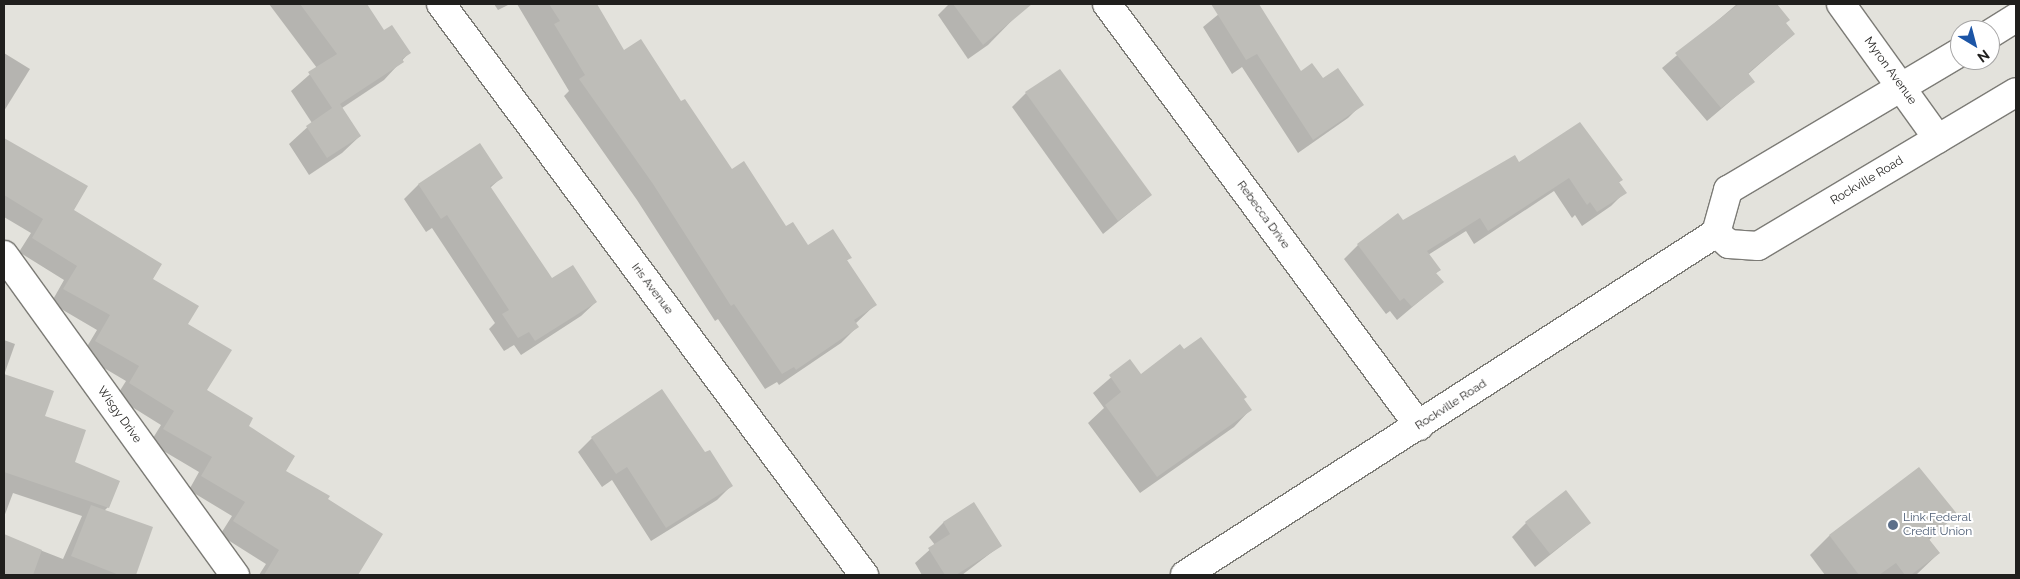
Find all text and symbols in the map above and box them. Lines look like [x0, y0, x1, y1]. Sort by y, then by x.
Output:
north arrow [1950, 20, 2000, 70]
street label: Myron Avenue [1861, 34, 1919, 108]
text: N [1974, 47, 1993, 66]
street label: Rockville Road [1828, 154, 1906, 208]
street label: Rebecca Drive [1234, 178, 1292, 252]
street label: Iris Avenue [628, 260, 676, 318]
street label: Rockville Road [1413, 377, 1489, 433]
street label: Wisgy Drive [94, 384, 144, 446]
place label: Link Federal Credit Union [1903, 511, 1972, 539]
marker: Link Federal Credit Union [1887, 519, 1899, 531]

